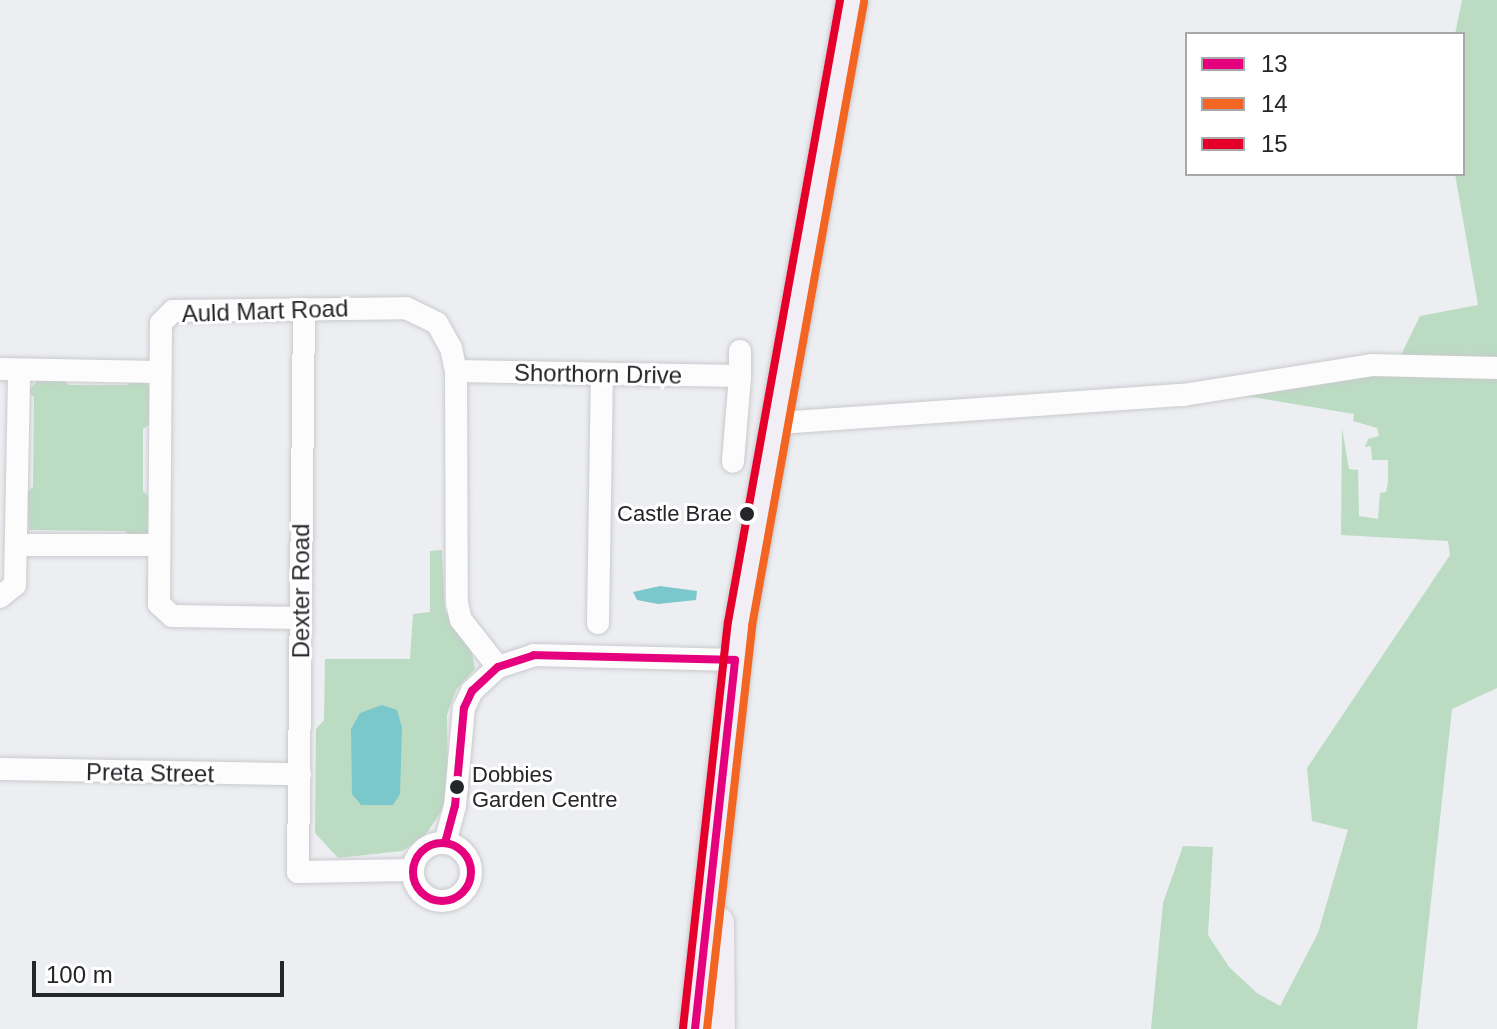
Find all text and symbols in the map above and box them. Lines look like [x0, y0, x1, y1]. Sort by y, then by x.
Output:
legend [1185, 32, 1465, 176]
text: 13 [1261, 50, 1288, 77]
text: 14 [1261, 90, 1288, 117]
text: 15 [1261, 130, 1288, 157]
street label: Auld Mart Road [181, 294, 349, 328]
street label: Shorthorn Drive [514, 358, 682, 390]
place label: Castle Brae [617, 501, 732, 527]
marker: Castle Brae [739, 506, 755, 522]
street label: Dexter Road [287, 524, 315, 658]
street label: Preta Street [86, 757, 214, 789]
place label: Dobbies Garden Centre [472, 761, 618, 812]
marker: Dobbies Garden Centre [449, 779, 465, 795]
scale bar [36, 945, 288, 995]
text: 100 m [46, 961, 113, 988]

